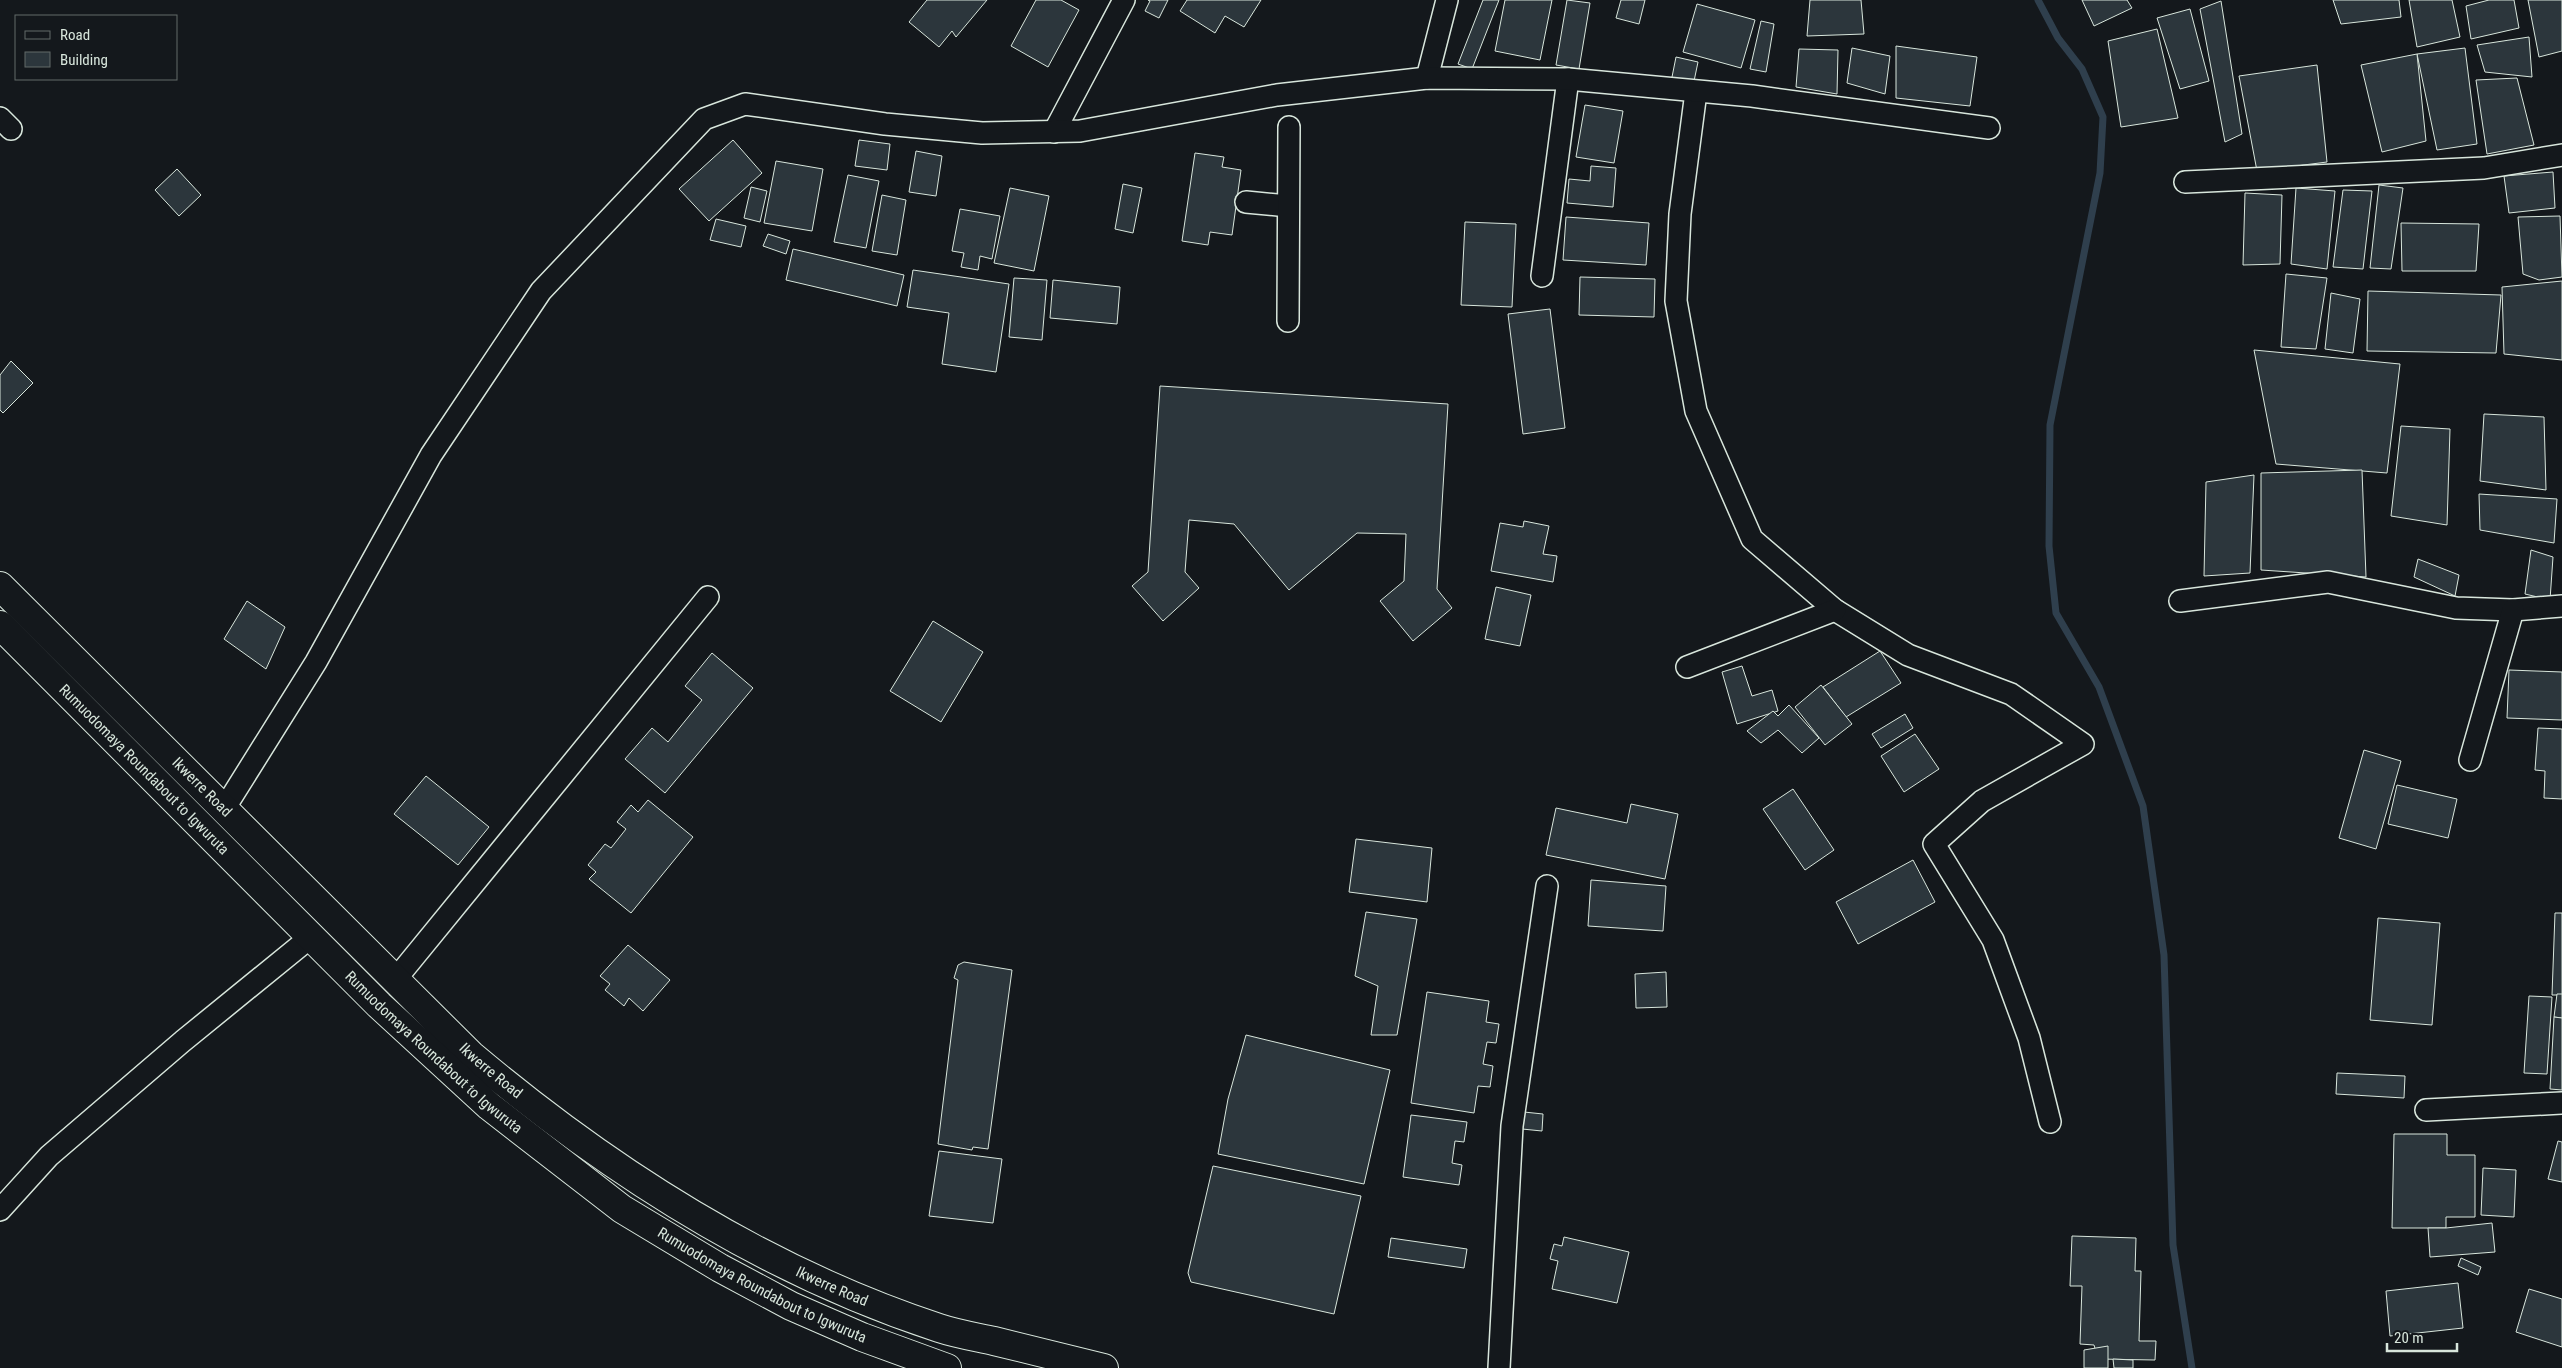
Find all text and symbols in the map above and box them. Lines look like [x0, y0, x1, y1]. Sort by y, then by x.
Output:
legend [15, 15, 178, 80]
text: Road [60, 26, 90, 44]
text: Building [60, 51, 108, 69]
street label: Rumuodomaya Roundabout to Igwuruta [55, 681, 233, 858]
street label: Ikwerre Road [168, 754, 236, 821]
street label: Rumuodomaya Roundabout to Igwuruta [341, 967, 526, 1137]
street label: Ikwerre Road [455, 1039, 526, 1102]
street label: Rumuodomaya Roundabout to Igwuruta [654, 1224, 869, 1347]
street label: Ikwerre Road [793, 1263, 871, 1310]
scale bar [2387, 1320, 2457, 1352]
text: 20 m [2394, 1329, 2424, 1347]

